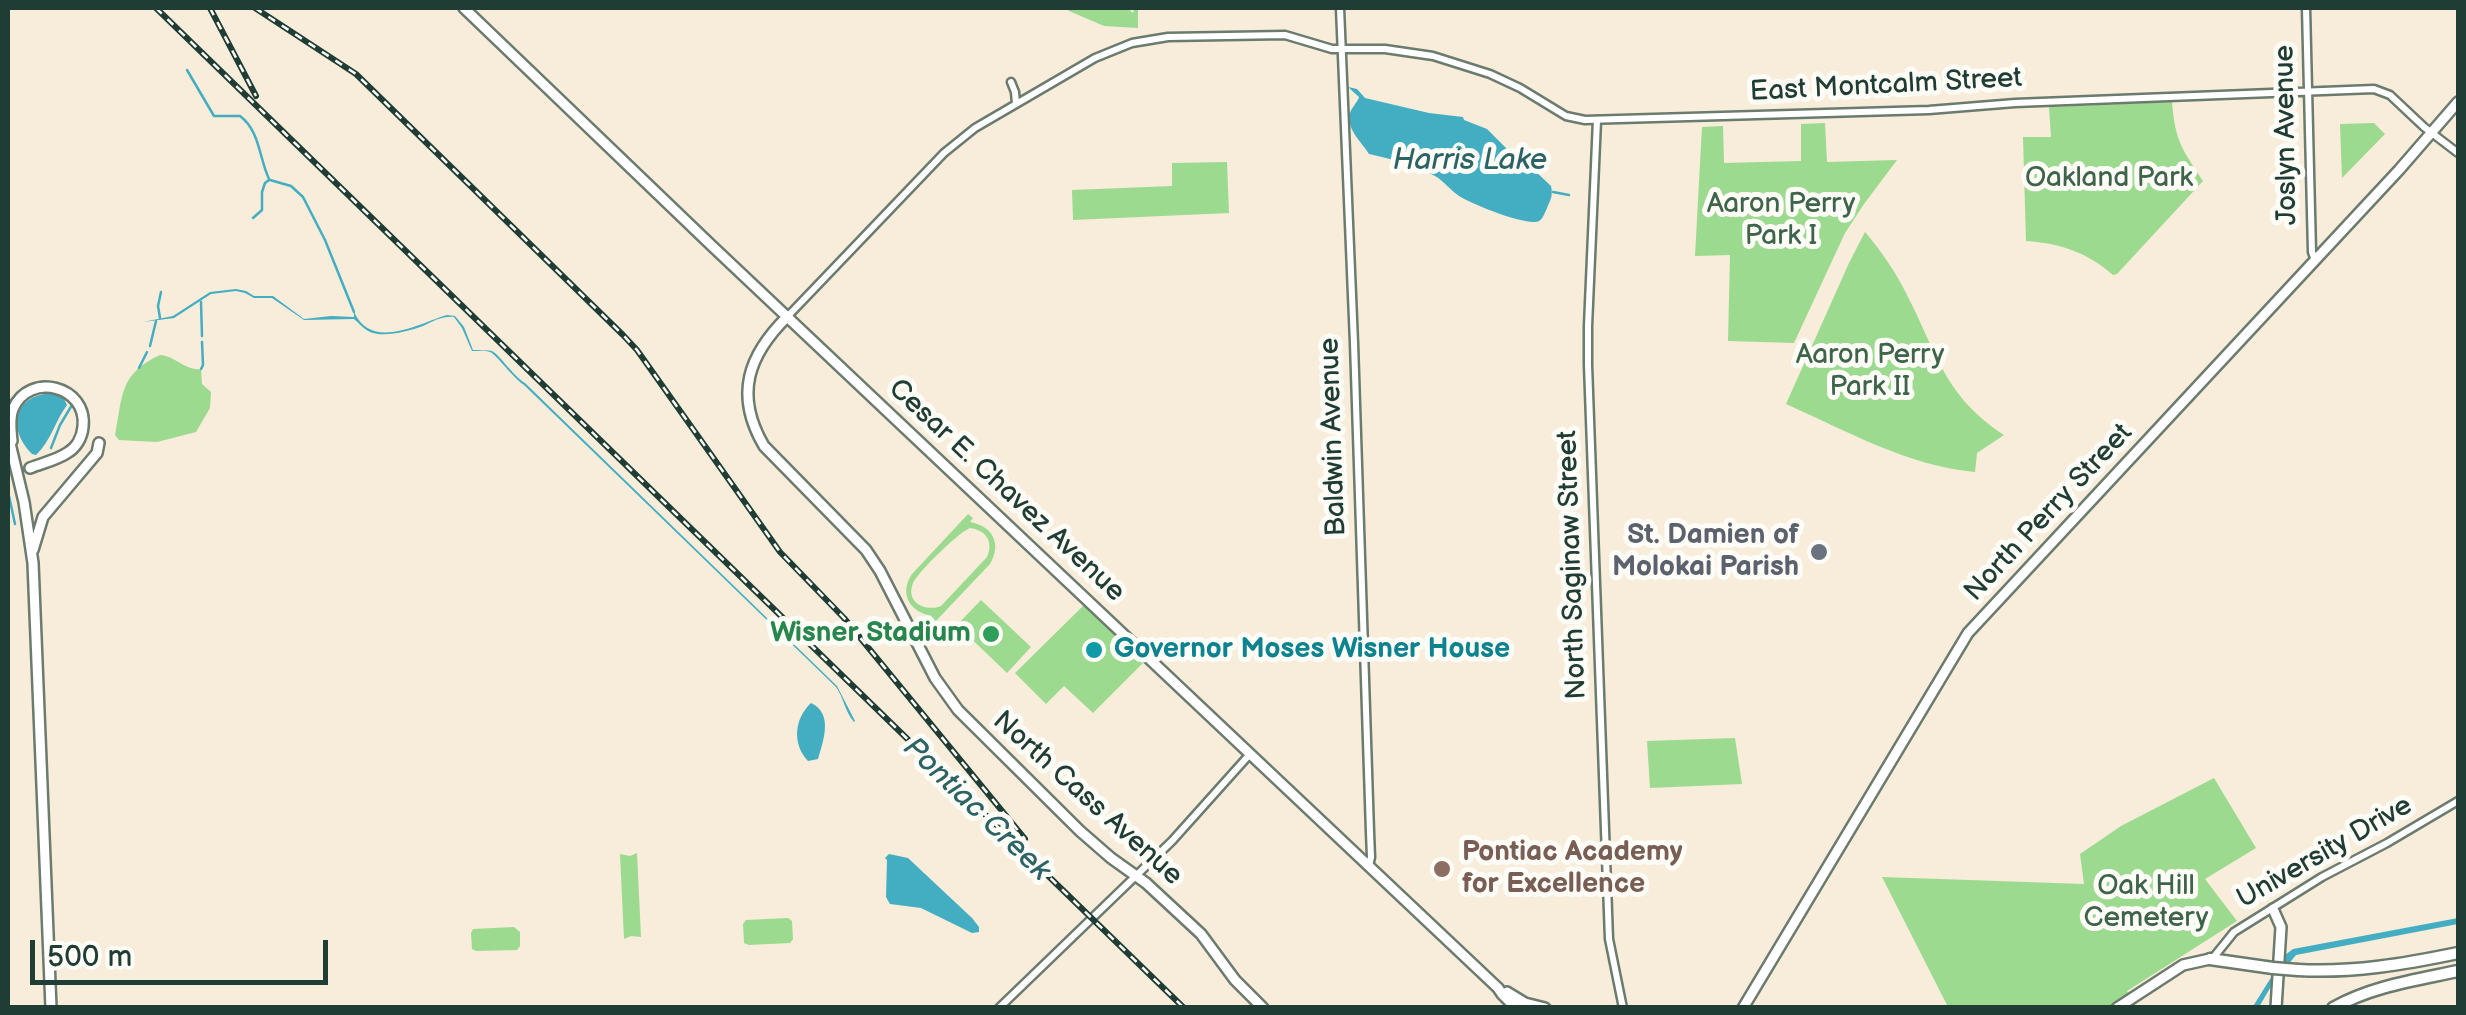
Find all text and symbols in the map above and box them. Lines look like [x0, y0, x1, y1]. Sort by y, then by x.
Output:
street label: Joslyn Avenue [2269, 45, 2305, 225]
street label: East Montcalm Street [1749, 62, 2023, 110]
water label: Harris Lake [1393, 143, 1547, 179]
park label: Oakland Park [2025, 162, 2193, 196]
park label: Aaron Perry Park I [1707, 188, 1855, 254]
street label: Baldwin Avenue [1314, 337, 1354, 537]
park label: Aaron Perry Park II [1796, 339, 1944, 405]
street label: Cesar E. Chavez Avenue [881, 373, 1131, 609]
street label: North Perry Street [1958, 417, 2140, 609]
street label: North Saginaw Street [1552, 430, 1594, 700]
place label: St. Damien of Molokai Parish [1612, 519, 1799, 585]
marker: St. Damien of Molokai Parish [1808, 541, 1830, 563]
place label: Wisner Stadium [770, 617, 971, 651]
marker: Wisner Stadium [980, 623, 1002, 645]
place label: Governor Moses Wisner House [1114, 633, 1510, 667]
marker: Governor Moses Wisner House [1083, 639, 1105, 661]
street label: North Cass Avenue [985, 705, 1189, 893]
water label: Pontiac Creek [895, 731, 1057, 889]
street label: University Drive [2231, 789, 2419, 917]
place label: Pontiac Academy for Excellence [1462, 836, 1683, 902]
marker: Pontiac Academy for Excellence [1431, 858, 1453, 880]
park label: Oak Hill Cemetery [2084, 870, 2208, 936]
scale bar [35, 920, 332, 982]
text: 500 m [47, 939, 132, 975]

